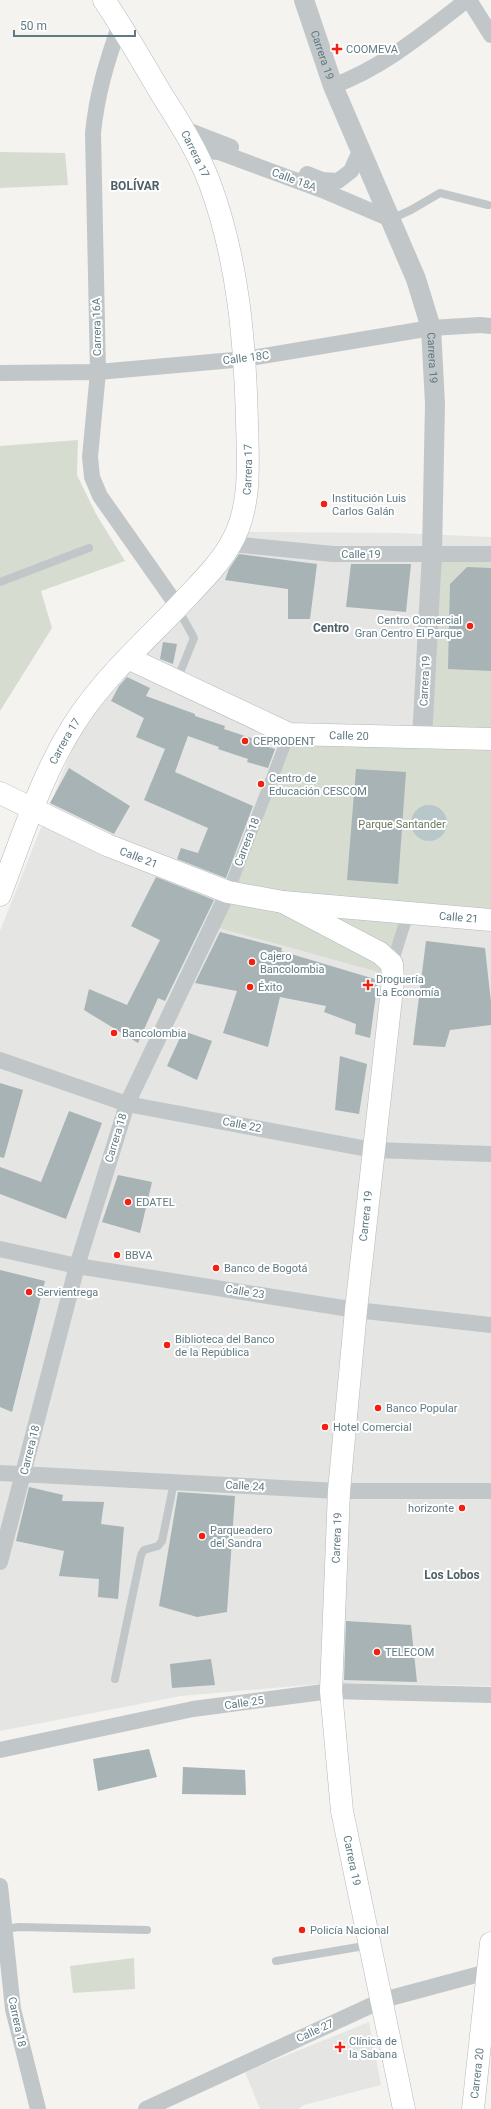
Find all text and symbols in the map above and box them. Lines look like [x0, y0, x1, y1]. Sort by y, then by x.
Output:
scale bar [14, 12, 135, 38]
text: 50 m [20, 19, 47, 33]
street label: Carrera 19 [308, 29, 337, 81]
marker: COOMEVA [331, 43, 343, 55]
place label: COOMEVA [346, 43, 399, 56]
street label: Carrera 17 [178, 128, 212, 180]
street label: Calle 18A [270, 166, 319, 194]
district label: BOLÍVAR [110, 178, 160, 193]
street label: Carrera 16A [90, 297, 104, 356]
street label: Carrera 19 [425, 332, 440, 384]
street label: Calle 18C [222, 349, 270, 367]
street label: Carrera 17 [240, 444, 254, 496]
place label: Institución Luis Carlos Galán [332, 492, 407, 518]
marker: Institución Luis Carlos Galán [319, 499, 329, 509]
street label: Calle 19 [341, 548, 381, 561]
place label: Centro Comercial Gran Centro El Parque [355, 614, 462, 640]
district label: Centro [313, 621, 349, 635]
marker: Centro Comercial Gran Centro El Parque [465, 621, 475, 631]
street label: Carrera 19 [417, 655, 433, 707]
street label: Carrera 17 [46, 716, 83, 766]
street label: Calle 20 [329, 728, 369, 742]
place label: CEPRODENT [253, 735, 316, 748]
marker: CEPRODENT [240, 736, 250, 746]
place label: Centro de Educación CESCOM [269, 772, 367, 798]
marker: Centro de Educación CESCOM [256, 779, 266, 789]
street label: Carrera 18 [232, 816, 262, 868]
park label: Parque Santander [358, 818, 446, 831]
street label: Calle 21 [118, 844, 159, 871]
street label: Calle 21 [438, 909, 479, 925]
place label: Cajero Bancolombia [260, 950, 324, 976]
marker: Cajero Bancolombia [247, 957, 257, 967]
place label: Droguería La Economía [376, 973, 440, 999]
marker: Droguería La Economía [363, 980, 373, 990]
place label: Éxito [258, 981, 282, 994]
marker: Éxito [245, 982, 255, 992]
place label: Bancolombia [122, 1027, 186, 1040]
marker: Bancolombia [109, 1028, 119, 1038]
street label: Carrera 18 [102, 1112, 130, 1164]
street label: Calle 22 [221, 1115, 263, 1135]
street label: Carrera 19 [357, 1190, 375, 1242]
place label: EDATEL [136, 1196, 175, 1209]
marker: EDATEL [123, 1197, 133, 1207]
place label: BBVA [125, 1249, 153, 1262]
marker: BBVA [112, 1250, 122, 1260]
place label: Banco de Bogotá [224, 1262, 308, 1275]
marker: Banco de Bogotá [211, 1263, 221, 1273]
street label: Calle 23 [225, 1282, 265, 1302]
place label: Servientrega [37, 1286, 98, 1299]
marker: Servientrega [24, 1287, 34, 1297]
place label: Biblioteca del Banco de la República [175, 1333, 275, 1359]
marker: Biblioteca del Banco de la República [162, 1340, 172, 1350]
place label: Banco Popular [386, 1402, 458, 1415]
marker: Banco Popular [373, 1403, 383, 1413]
place label: Hotel Comercial [333, 1421, 412, 1434]
marker: Hotel Comercial [320, 1422, 330, 1432]
street label: Carrera 18 [18, 1424, 42, 1476]
street label: Calle 24 [225, 1478, 265, 1494]
place label: horizonte [408, 1502, 454, 1515]
marker: horizonte [457, 1503, 467, 1513]
street label: Carrera 19 [330, 1512, 344, 1564]
place label: Parqueadero del Sandra [210, 1524, 273, 1550]
marker: Parqueadero del Sandra [197, 1531, 207, 1541]
district label: Los Lobos [424, 1568, 480, 1582]
place label: TELECOM [385, 1646, 434, 1659]
marker: TELECOM [372, 1647, 382, 1657]
street label: Calle 25 [224, 1694, 264, 1712]
street label: Carrera 19 [341, 1834, 364, 1887]
place label: Policía Nacional [310, 1924, 389, 1937]
marker: Policía Nacional [297, 1925, 307, 1935]
street label: Carrera 18 [5, 1996, 29, 2048]
street label: Calle 27 [294, 2017, 336, 2045]
place label: Clínica de la Sabana [349, 2035, 397, 2061]
marker: Clínica de la Sabana [334, 2041, 346, 2053]
street label: Carrera 20 [468, 2047, 486, 2099]

